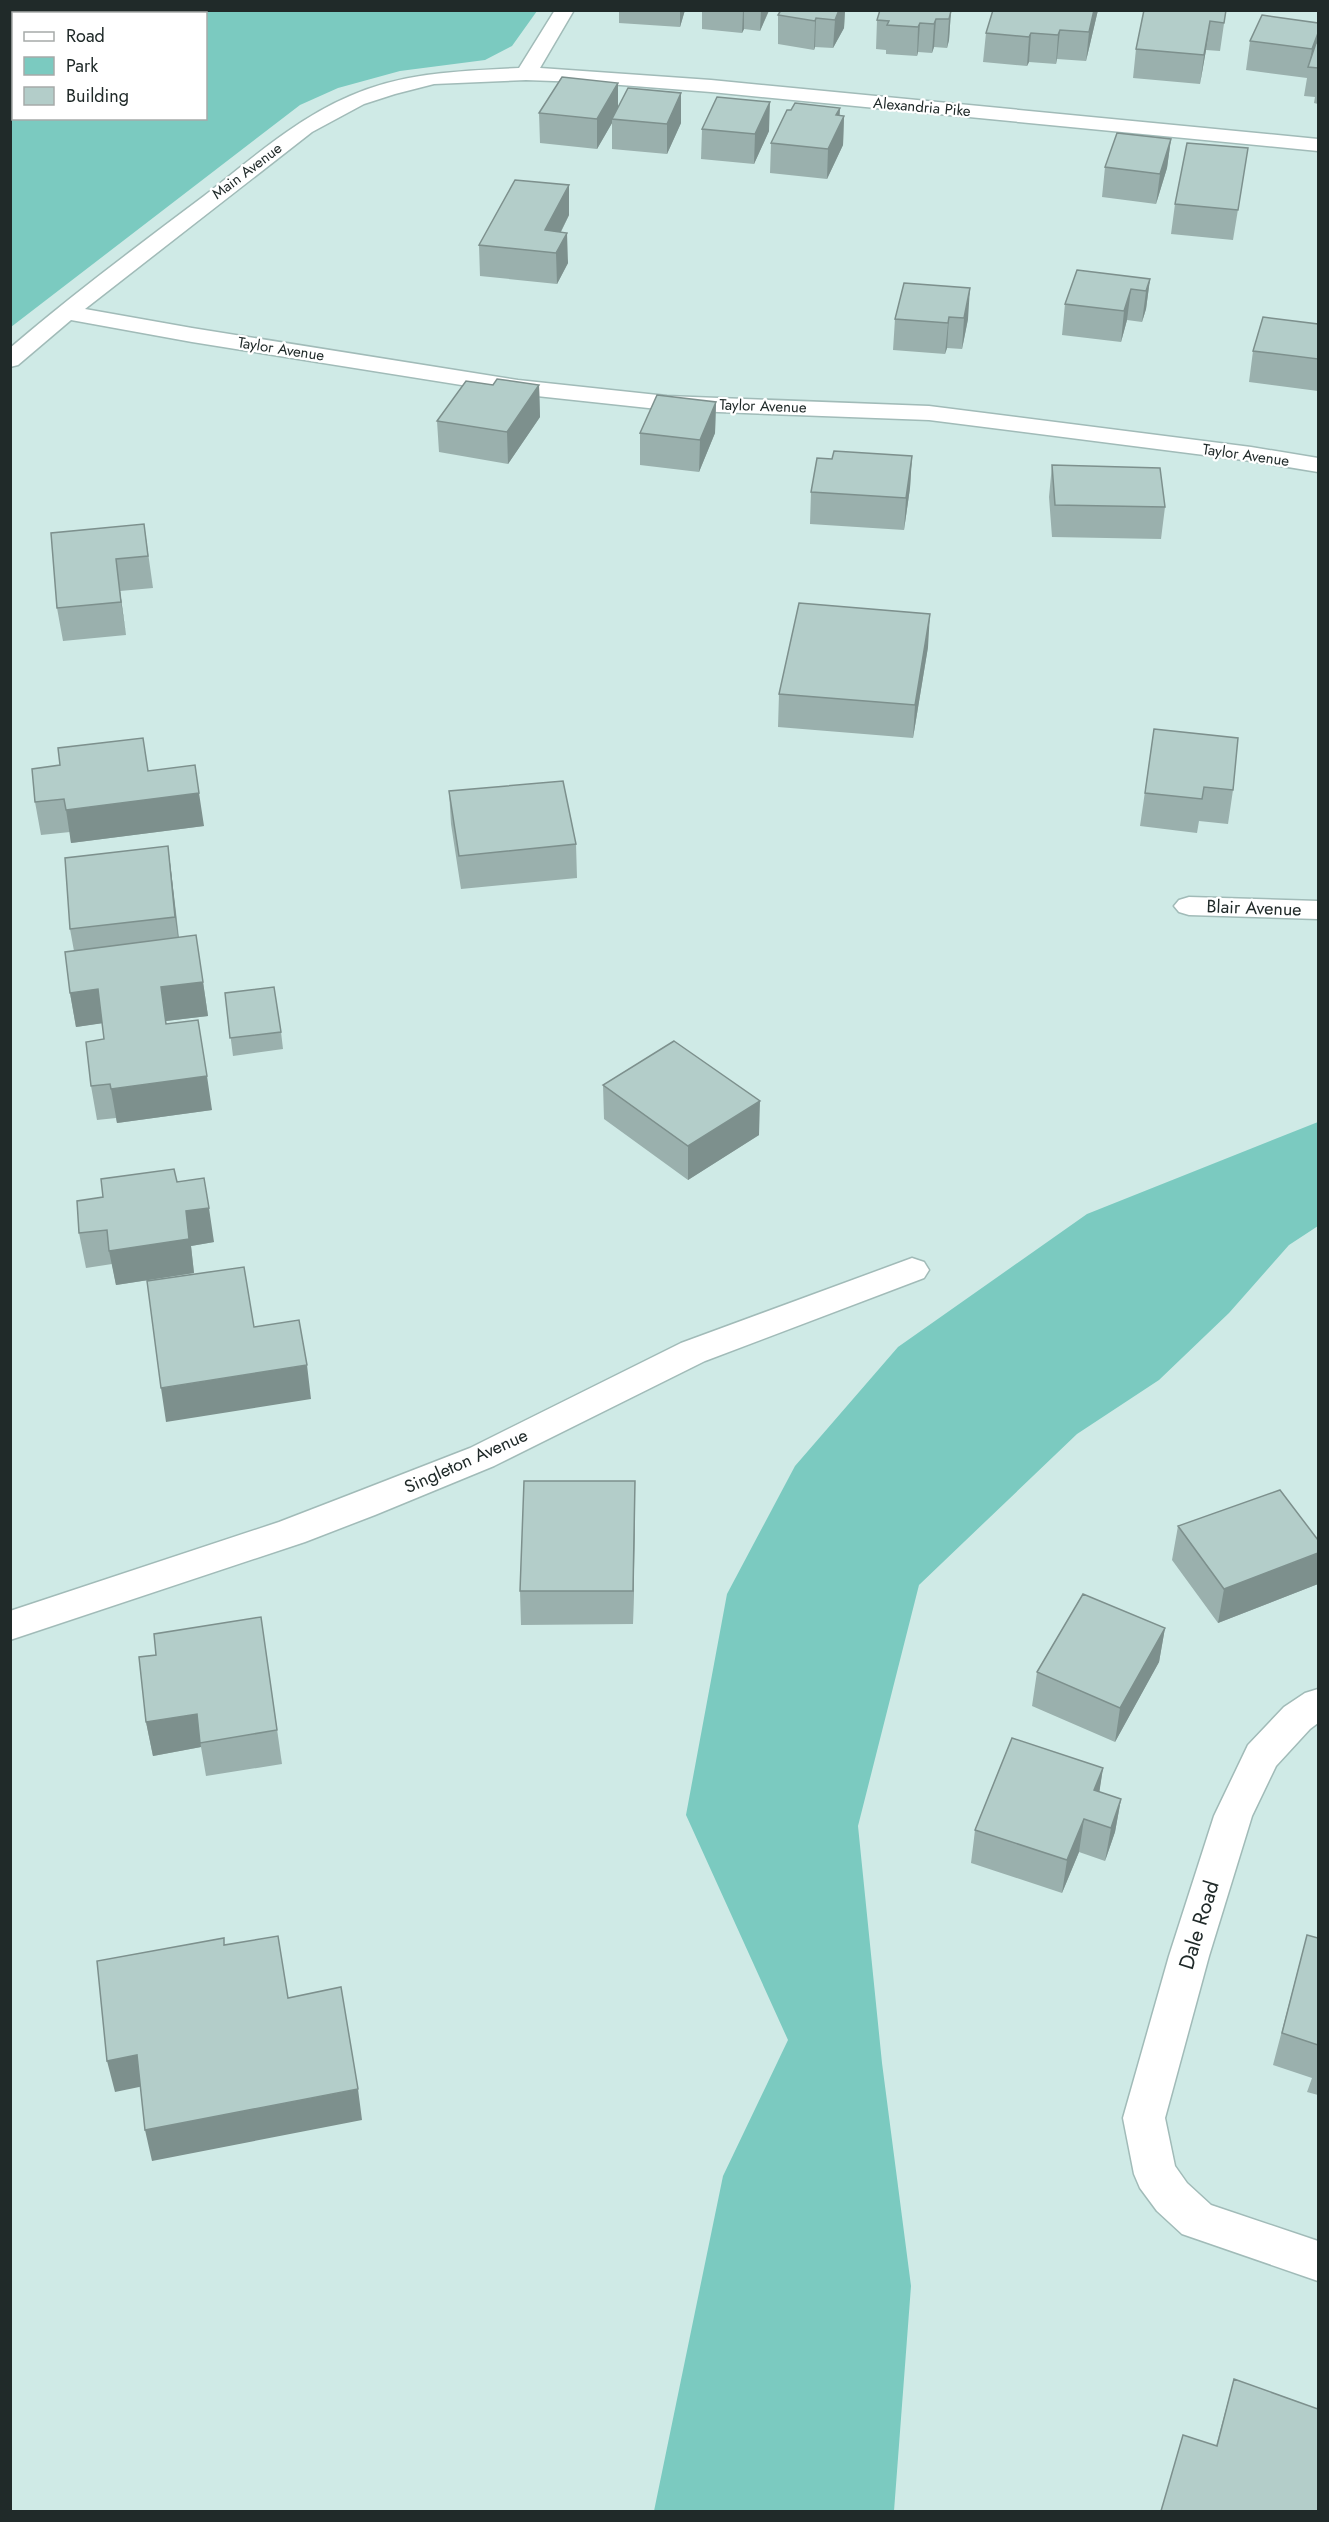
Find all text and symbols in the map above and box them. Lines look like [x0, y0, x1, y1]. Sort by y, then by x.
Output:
legend [12, 12, 207, 120]
text: Road [66, 23, 105, 49]
text: Park [66, 53, 98, 79]
text: Building [66, 83, 129, 109]
street label: Alexandria Pike [872, 92, 972, 122]
street label: Main Avenue [207, 137, 287, 205]
street label: Taylor Avenue [236, 331, 326, 367]
street label: Taylor Avenue [719, 393, 807, 419]
street label: Taylor Avenue [1201, 438, 1291, 472]
street label: Blair Avenue [1206, 893, 1302, 923]
street label: Singleton Avenue [400, 1422, 532, 1500]
street label: Dale Road [1171, 1877, 1227, 1973]

